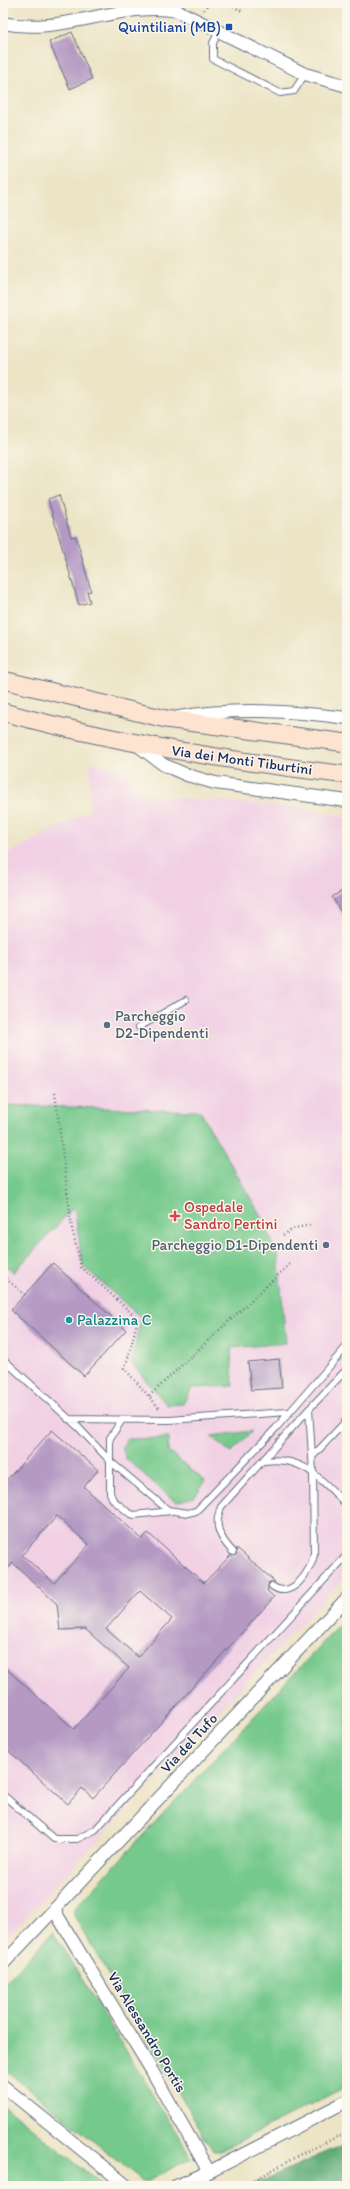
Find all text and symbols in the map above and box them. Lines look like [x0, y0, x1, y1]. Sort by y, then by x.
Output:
place label: Quintiliani (MB) [118, 18, 221, 36]
marker: Quintiliani (MB) [224, 22, 234, 32]
street label: Via dei Monti Tiburtini [170, 741, 314, 779]
place label: Parcheggio D2-Dipendenti [115, 1007, 209, 1042]
marker: Parcheggio D2-Dipendenti [102, 1020, 112, 1030]
place label: Ospedale Sandro Pertini [184, 1198, 277, 1233]
marker: Ospedale Sandro Pertini [169, 1210, 181, 1222]
place label: Parcheggio D1-Dipendenti [151, 1236, 318, 1254]
marker: Parcheggio D1-Dipendenti [321, 1240, 331, 1250]
place label: Palazzina C [77, 1311, 152, 1329]
marker: Palazzina C [64, 1315, 74, 1325]
street label: Via del Tufo [157, 1709, 221, 1777]
street label: Via Alessandro Portis [104, 1968, 190, 2096]

